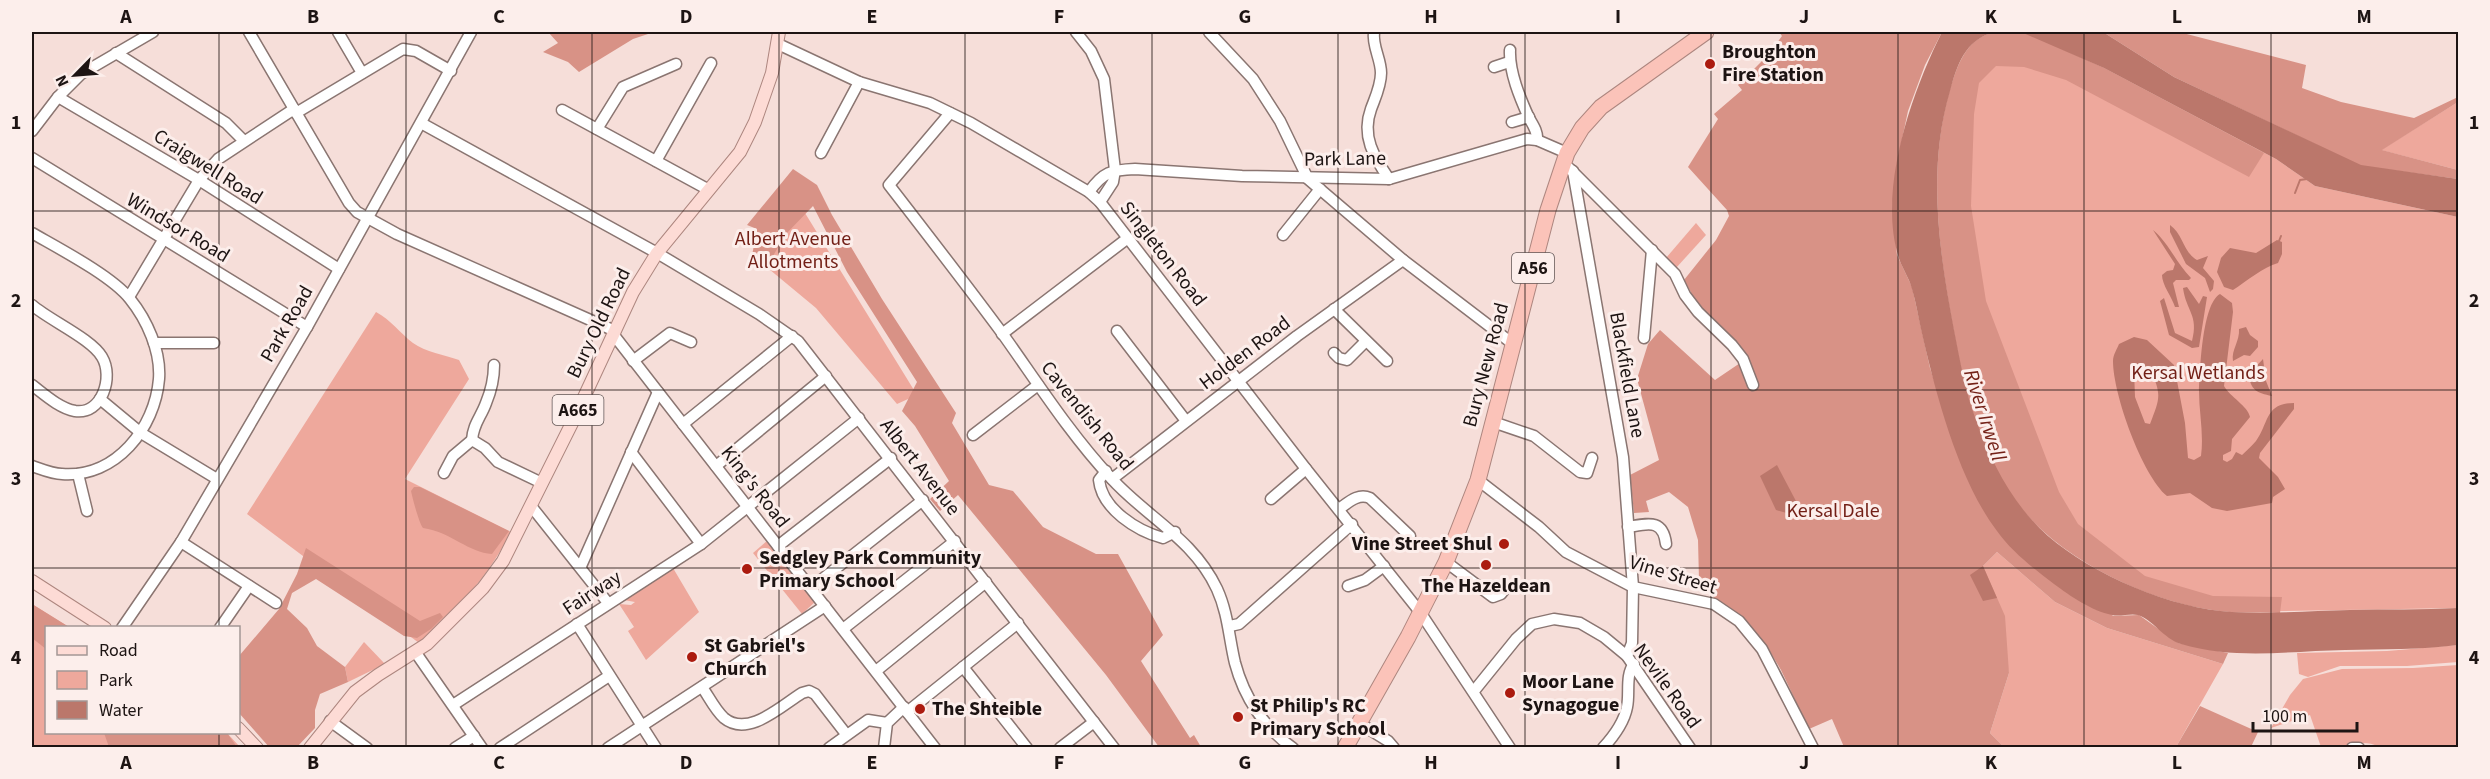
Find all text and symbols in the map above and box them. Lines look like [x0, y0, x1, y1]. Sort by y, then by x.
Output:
text: A [119, 3, 132, 31]
text: B [307, 3, 319, 31]
text: C [493, 3, 505, 31]
text: D [680, 3, 692, 31]
text: E [867, 3, 877, 31]
text: F [1054, 3, 1064, 31]
text: G [1239, 3, 1251, 31]
text: H [1424, 3, 1438, 31]
text: I [1615, 3, 1621, 31]
text: J [1799, 3, 1809, 31]
text: K [1985, 3, 1998, 31]
text: L [2172, 3, 2182, 31]
text: M [2356, 3, 2372, 31]
place label: Broughton Fire Station [1722, 38, 1824, 89]
north arrow [45, 45, 105, 105]
marker: Broughton Fire Station [1703, 57, 1717, 71]
text: N [50, 71, 75, 90]
text: 1 [11, 109, 21, 137]
text: 1 [2469, 109, 2479, 137]
street label: Craigwell Road [148, 122, 268, 212]
street label: Park Lane [1304, 144, 1386, 174]
street label: Windsor Road [121, 186, 235, 270]
street label: Singleton Road [1113, 195, 1213, 313]
park label: Albert Avenue Allotments [735, 225, 851, 276]
road number: A56 [1512, 253, 1554, 283]
street label: Bury Old Road [560, 263, 638, 383]
street label: Park Road [254, 280, 320, 368]
text: 2 [11, 287, 21, 315]
text: 2 [2469, 287, 2479, 315]
street label: Bury New Road [1456, 300, 1516, 430]
street label: Holden Road [1193, 309, 1297, 397]
street label: Blackfield Lane [1602, 310, 1652, 440]
street label: Cavendish Road [1034, 355, 1140, 477]
park label: Kersal Wetlands [2131, 359, 2265, 387]
water label: River Irwell [1956, 365, 2014, 466]
road number: A665 [552, 395, 604, 425]
street label: Albert Avenue [873, 413, 967, 521]
street label: King's Road [714, 440, 796, 534]
text: 3 [11, 465, 21, 493]
text: 3 [2469, 465, 2479, 493]
park label: Kersal Dale [1786, 497, 1880, 525]
place label: Vine Street Shul [1351, 530, 1492, 558]
marker: Vine Street Shul [1497, 537, 1511, 551]
place label: Sedgley Park Community Primary School [759, 544, 982, 595]
street label: Vine Street [1626, 548, 1720, 602]
marker: The Hazeldean [1479, 558, 1493, 572]
marker: Sedgley Park Community Primary School [740, 562, 754, 576]
street label: Fairway [557, 563, 627, 622]
place label: The Hazeldean [1421, 572, 1551, 600]
legend [45, 626, 240, 734]
place label: St Gabriel's Church [704, 632, 805, 683]
text: Road [99, 638, 138, 663]
street label: Nevile Road [1627, 638, 1707, 734]
text: 4 [11, 644, 22, 672]
text: 4 [2469, 644, 2480, 672]
marker: St Gabriel's Church [685, 650, 699, 664]
text: Park [99, 668, 133, 693]
place label: Moor Lane Synagogue [1522, 668, 1619, 719]
marker: Moor Lane Synagogue [1503, 686, 1517, 700]
place label: St Philip's RC Primary School [1250, 692, 1386, 743]
place label: The Shteible [932, 695, 1042, 723]
scale bar [2253, 695, 2356, 733]
text: Water [99, 698, 143, 723]
marker: The Shteible [913, 702, 927, 716]
text: 100 m [2262, 704, 2307, 729]
marker: St Philip's RC Primary School [1231, 710, 1245, 724]
text: A [119, 749, 132, 777]
text: B [307, 749, 319, 777]
text: C [493, 749, 505, 777]
text: D [680, 749, 692, 777]
text: E [867, 749, 877, 777]
text: F [1054, 749, 1064, 777]
text: G [1239, 749, 1251, 777]
text: H [1424, 749, 1438, 777]
text: I [1615, 749, 1621, 777]
text: J [1799, 749, 1809, 777]
text: K [1985, 749, 1998, 777]
text: L [2172, 749, 2182, 777]
text: M [2356, 749, 2372, 777]

